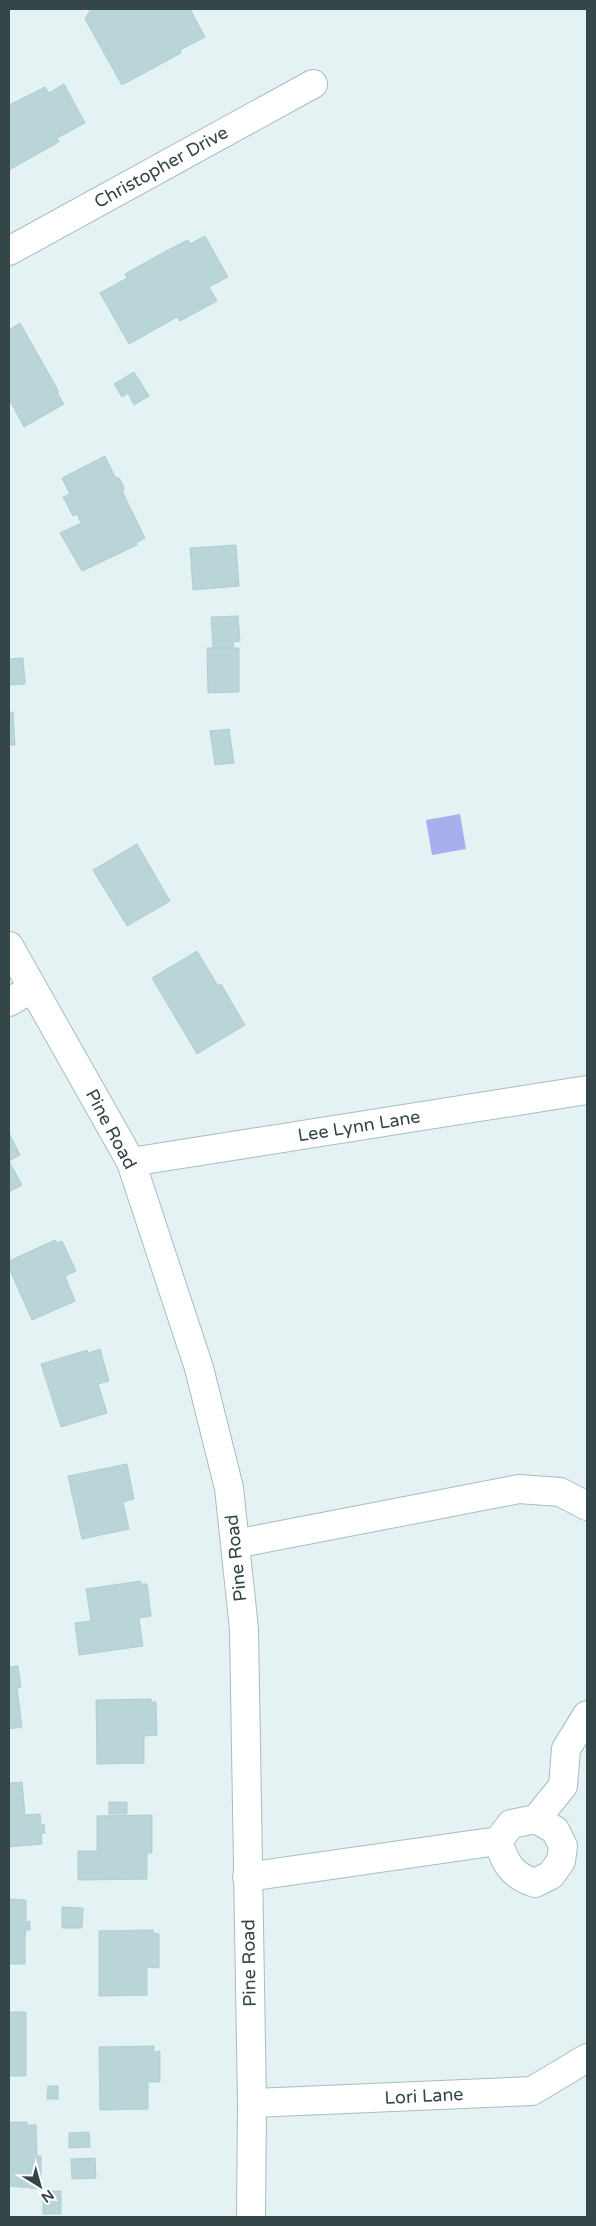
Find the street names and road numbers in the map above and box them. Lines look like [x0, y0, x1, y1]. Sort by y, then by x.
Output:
street label: Christopher Drive [90, 121, 232, 213]
street label: Pine Road [81, 1085, 141, 1173]
street label: Lee Lynn Lane [296, 1105, 422, 1147]
street label: Pine Road [220, 1513, 252, 1603]
street label: Pine Road [237, 1919, 261, 2007]
street label: Lori Lane [384, 2083, 464, 2109]

